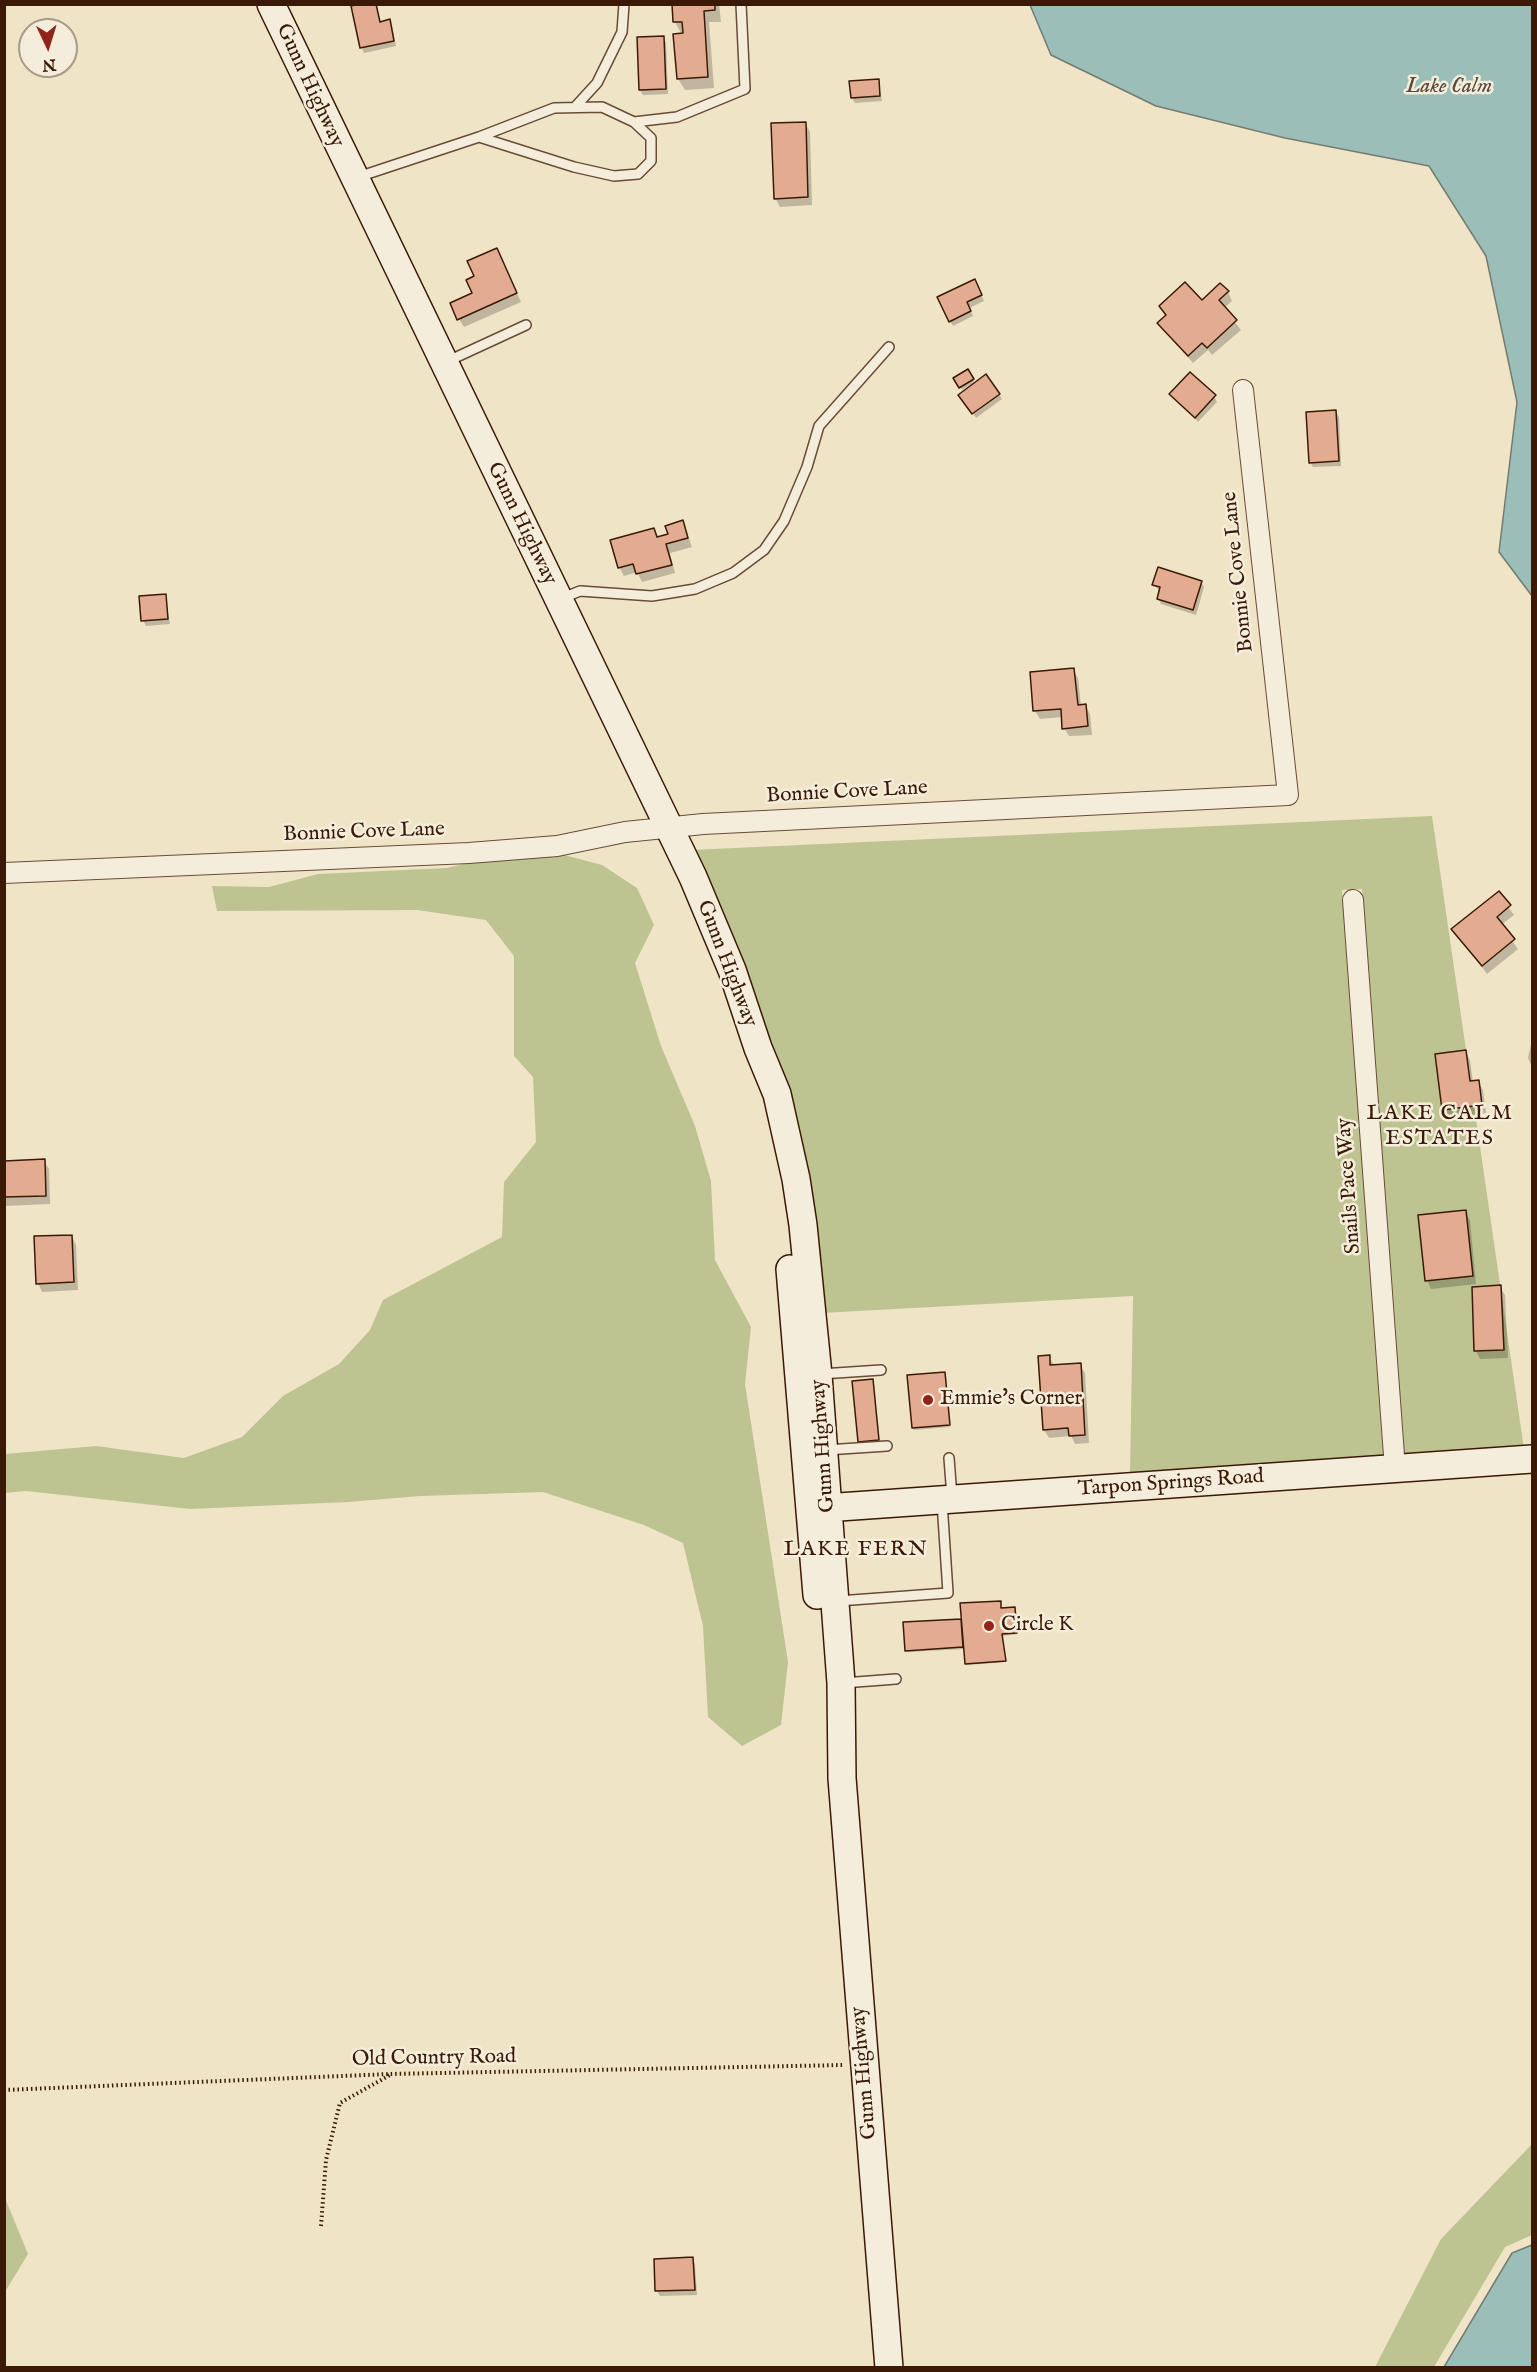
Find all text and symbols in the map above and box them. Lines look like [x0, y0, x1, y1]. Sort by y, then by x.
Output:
north arrow [18, 18, 78, 78]
street label: Gunn Highway [269, 20, 349, 152]
text: N [42, 54, 57, 74]
water label: Lake Calm [1406, 74, 1492, 100]
street label: Gunn Highway [480, 459, 562, 589]
street label: Bonnie Cove Lane [1218, 490, 1260, 654]
street label: Bonnie Cove Lane [766, 776, 928, 810]
street label: Bonnie Cove Lane [283, 818, 445, 848]
street label: Gunn Highway [690, 897, 762, 1031]
district label: LAKE CALM ESTATES [1367, 1101, 1513, 1152]
street label: Snails Pace Way [1333, 1117, 1367, 1255]
street label: Gunn Highway [807, 1379, 841, 1513]
place label: Emmie's Corner [940, 1387, 1082, 1413]
marker: Emmie's Corner [921, 1393, 935, 1407]
street label: Tarpon Springs Road [1077, 1465, 1265, 1503]
district label: LAKE FERN [784, 1537, 928, 1563]
place label: Circle K [1001, 1613, 1073, 1639]
marker: Circle K [982, 1619, 996, 1633]
street label: Gunn Highway [847, 2005, 883, 2141]
street label: Old Country Road [352, 2045, 516, 2073]

